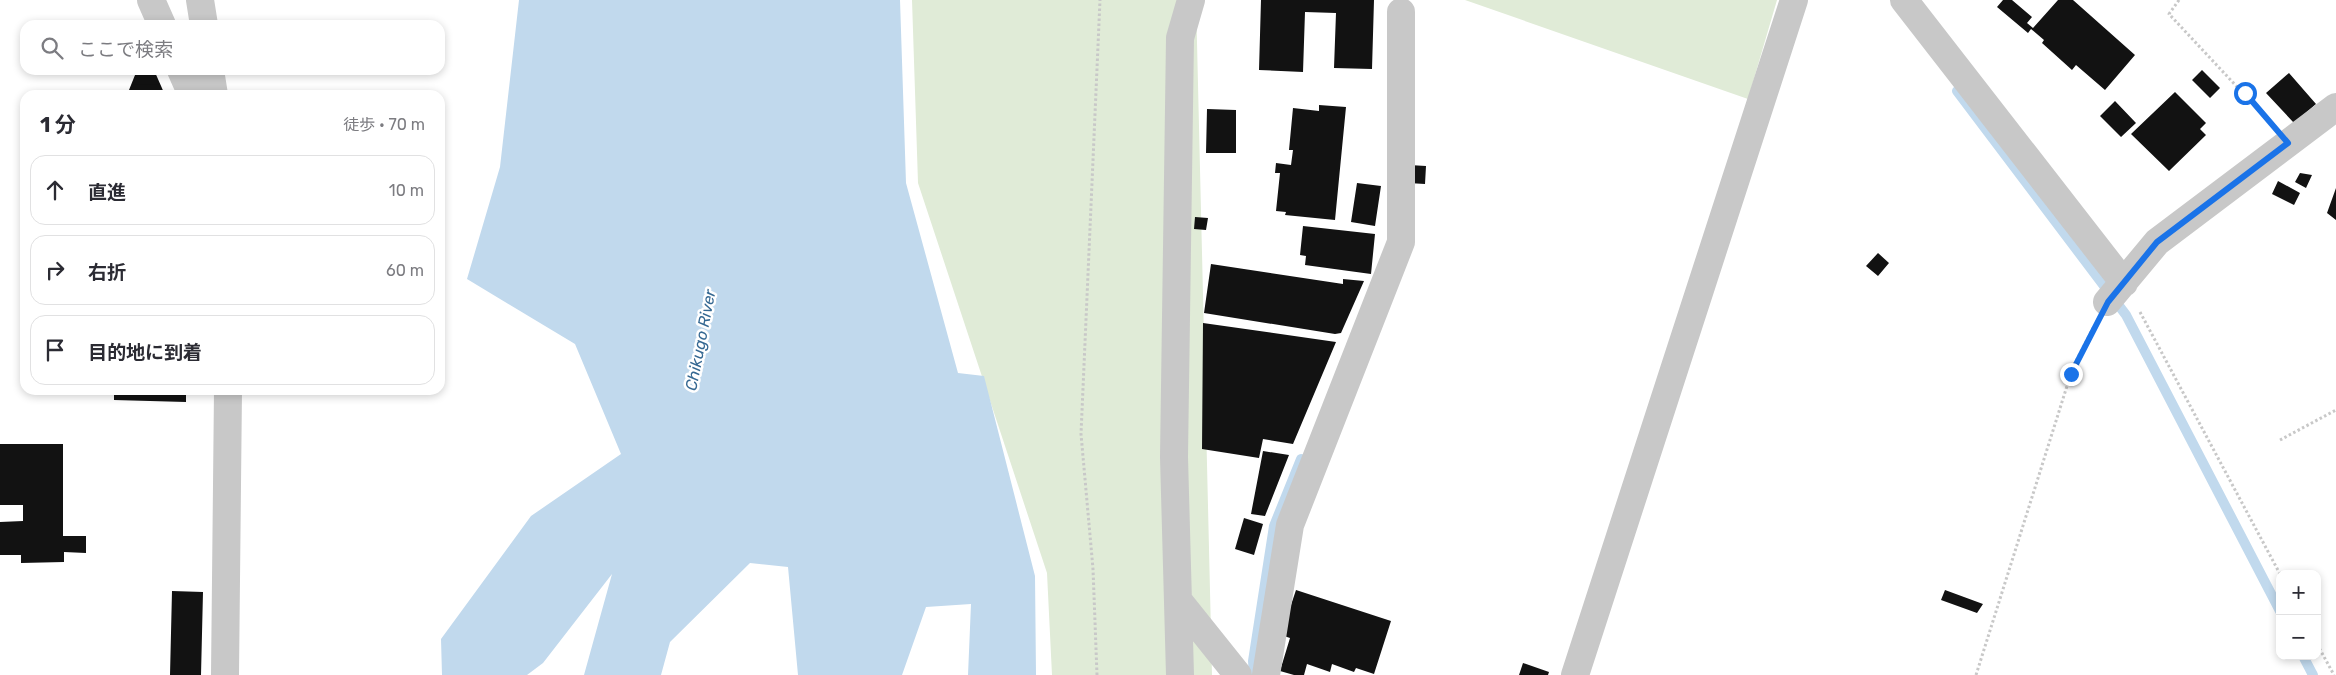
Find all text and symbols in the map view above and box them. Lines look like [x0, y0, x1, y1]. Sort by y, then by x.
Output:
search box [20, 20, 445, 75]
icon: search [38, 34, 66, 62]
text: ここで検索 [78, 38, 173, 61]
route start [2234, 82, 2257, 105]
text: 1 分 [40, 112, 76, 137]
text: 徒歩 · 70 m [343, 115, 425, 134]
icon: ahead [41, 176, 69, 204]
text: 直進 [88, 181, 126, 204]
text: 10 m [389, 181, 424, 200]
icon: right [41, 256, 69, 284]
text: 右折 [88, 261, 126, 284]
text: 60 m [386, 261, 424, 280]
water label: Chikugo River [681, 287, 720, 392]
icon: arrive [41, 336, 69, 364]
text: 目的地に到着 [88, 341, 202, 364]
route end [2060, 363, 2083, 386]
map controls [2276, 570, 2321, 660]
button: + [2276, 570, 2321, 615]
button: − [2276, 615, 2321, 660]

